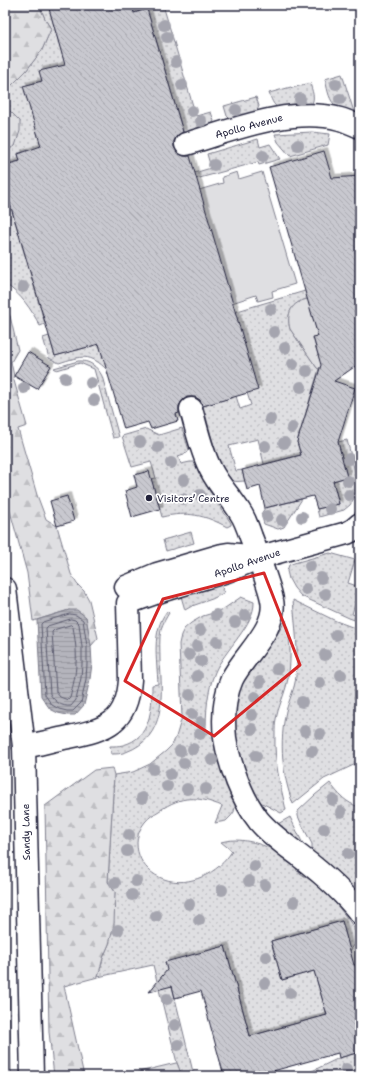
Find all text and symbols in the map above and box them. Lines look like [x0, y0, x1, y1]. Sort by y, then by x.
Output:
street label: Apollo Avenue [214, 111, 285, 141]
place label: Visitors’ Centre [157, 492, 230, 505]
marker: Visitors’ Centre [144, 493, 154, 503]
street label: Apollo Avenue [212, 545, 282, 580]
street label: Sandy Lane [19, 803, 33, 860]

